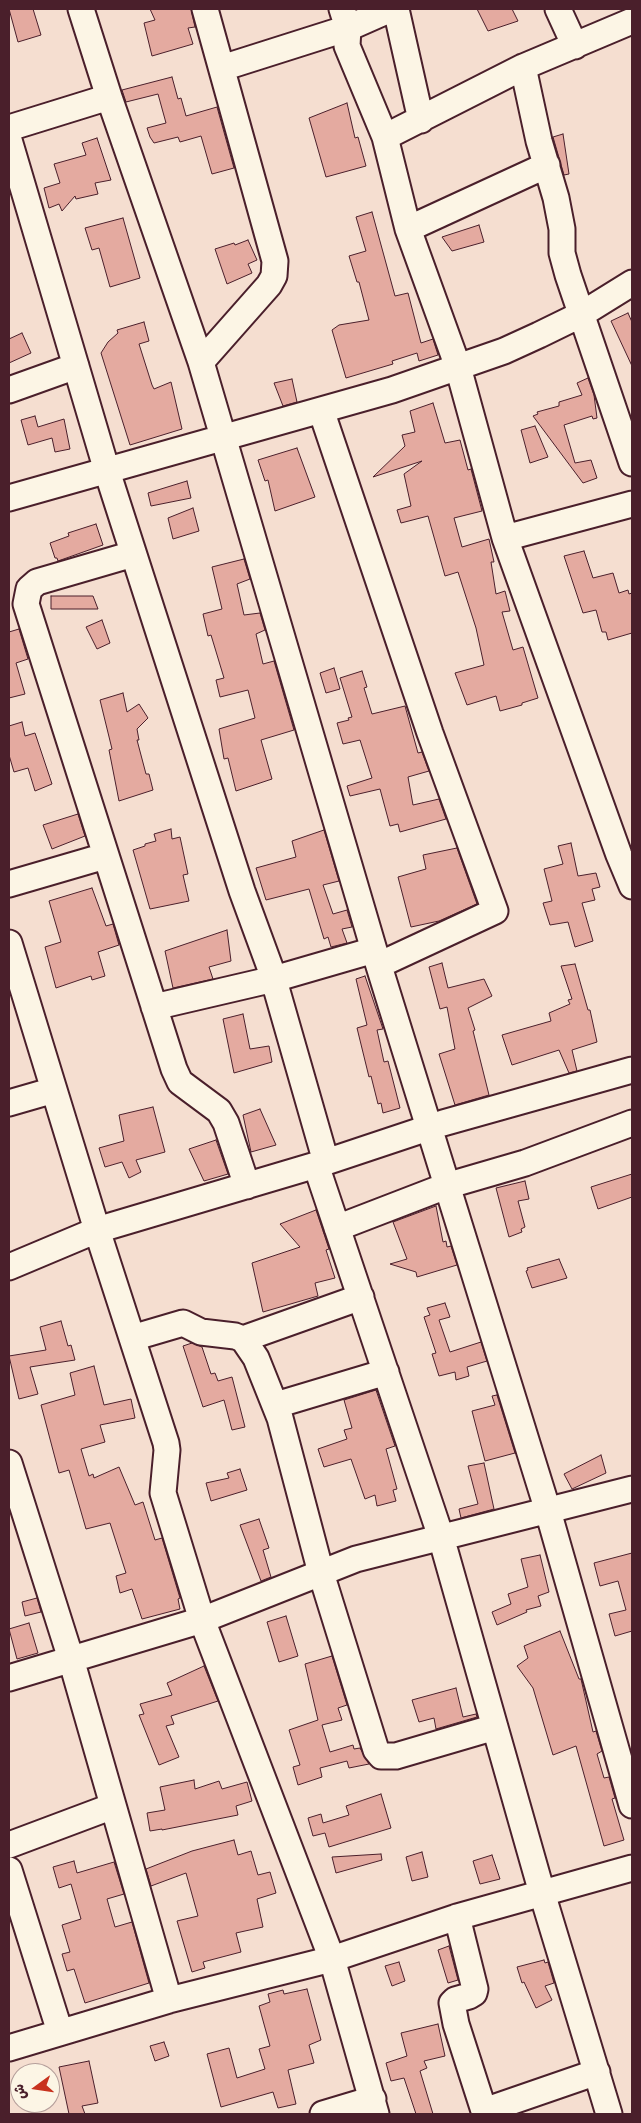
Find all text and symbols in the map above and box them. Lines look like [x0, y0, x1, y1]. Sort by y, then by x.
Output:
north arrow [10, 2063, 60, 2113]
text: ش [10, 2081, 33, 2101]

